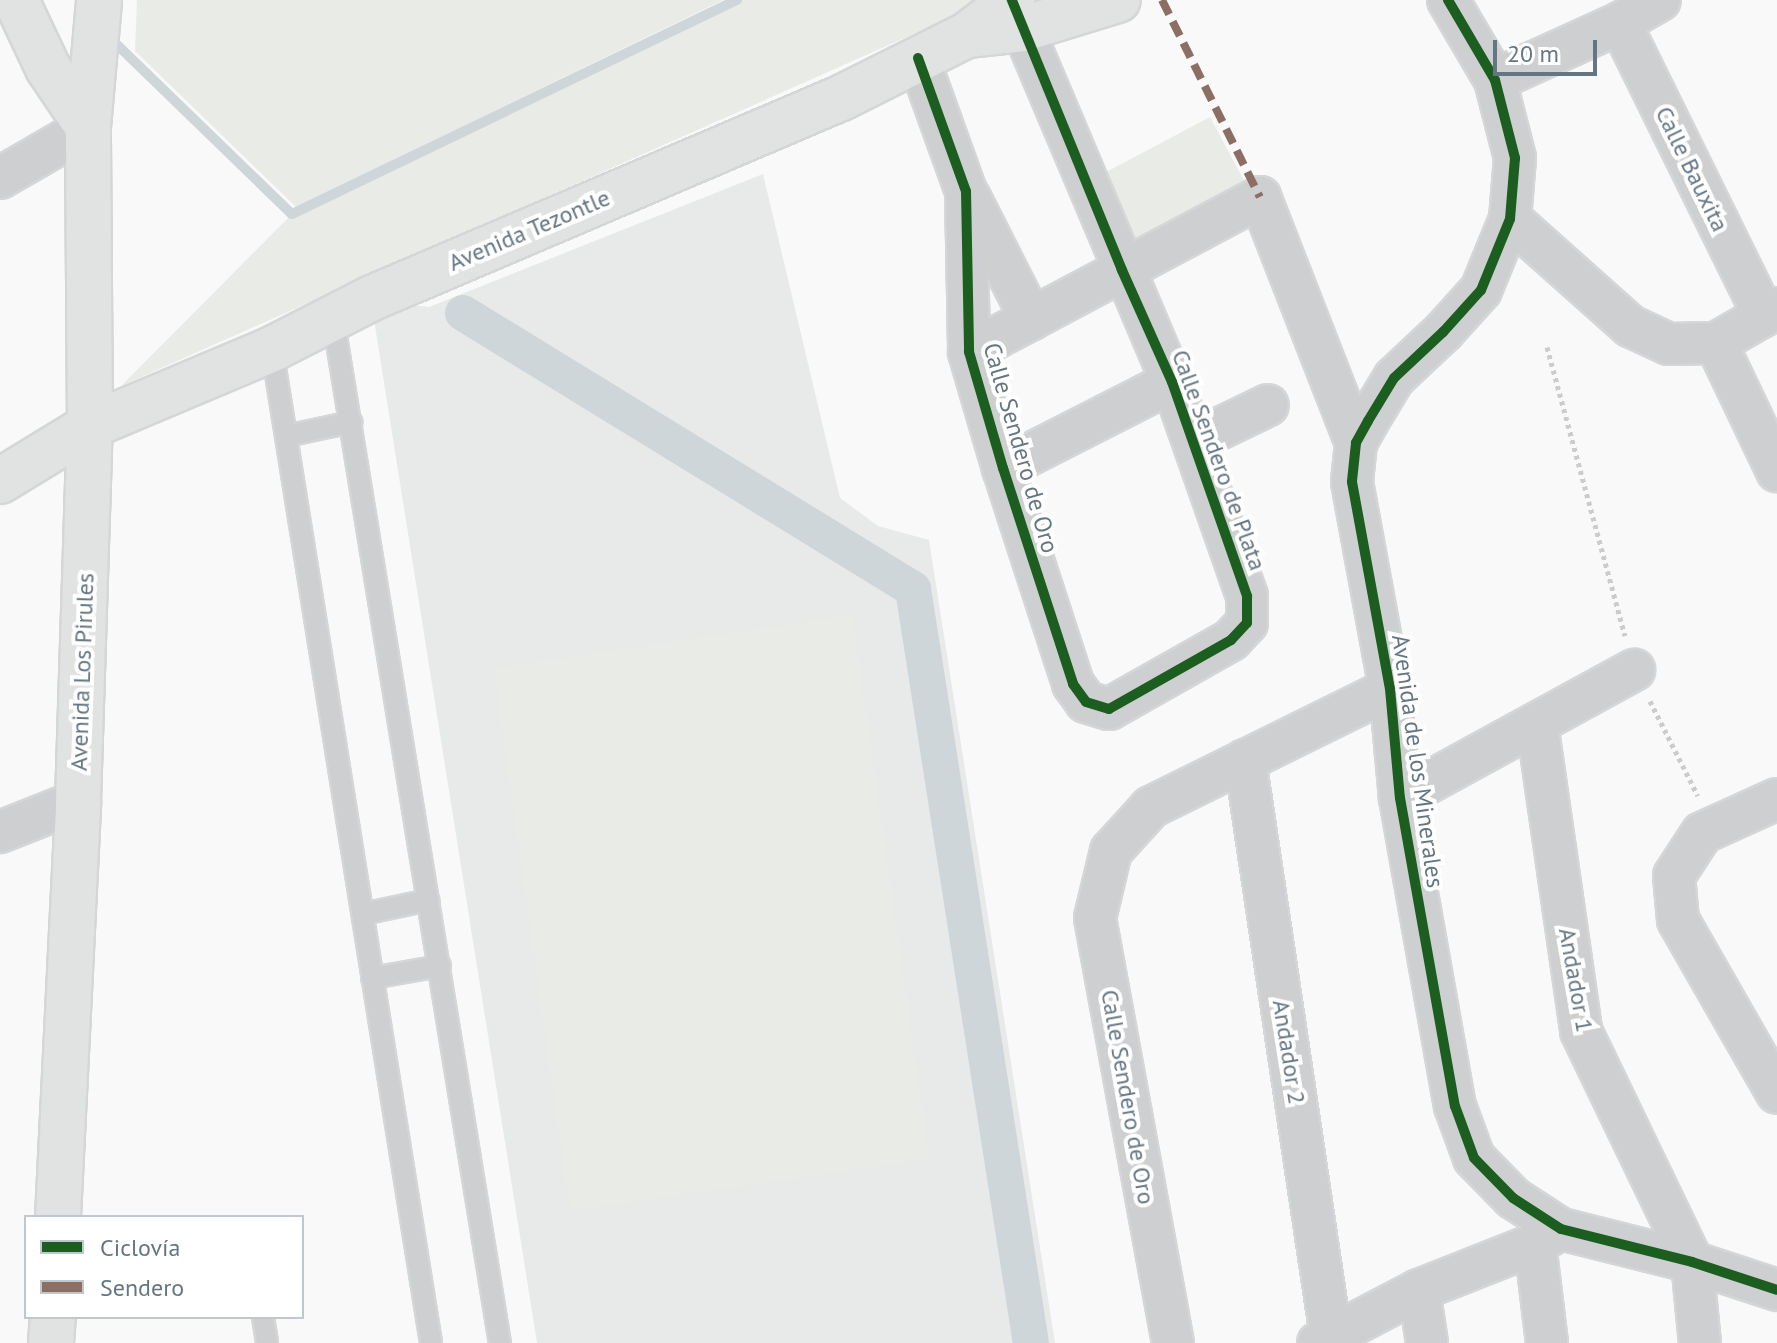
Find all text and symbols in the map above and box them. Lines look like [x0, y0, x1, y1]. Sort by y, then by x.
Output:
scale bar [1497, 24, 1601, 74]
text: 20 m [1507, 38, 1559, 69]
street label: Calle Bauxita [1649, 102, 1735, 236]
street label: Avenida Tezontle [444, 183, 614, 277]
street label: Calle Sendero de Oro [977, 340, 1065, 556]
street label: Calle Sendero de Plata [1166, 346, 1272, 574]
street label: Avenida Los Pirules [64, 573, 100, 771]
street label: Avenida de los Minerales [1386, 632, 1450, 890]
street label: Andador 1 [1553, 926, 1599, 1034]
street label: Calle Sendero de Oro [1095, 987, 1161, 1207]
street label: Andador 2 [1267, 998, 1311, 1106]
legend [24, 1215, 304, 1319]
text: Ciclovía [100, 1232, 180, 1263]
text: Sendero [100, 1272, 184, 1303]

